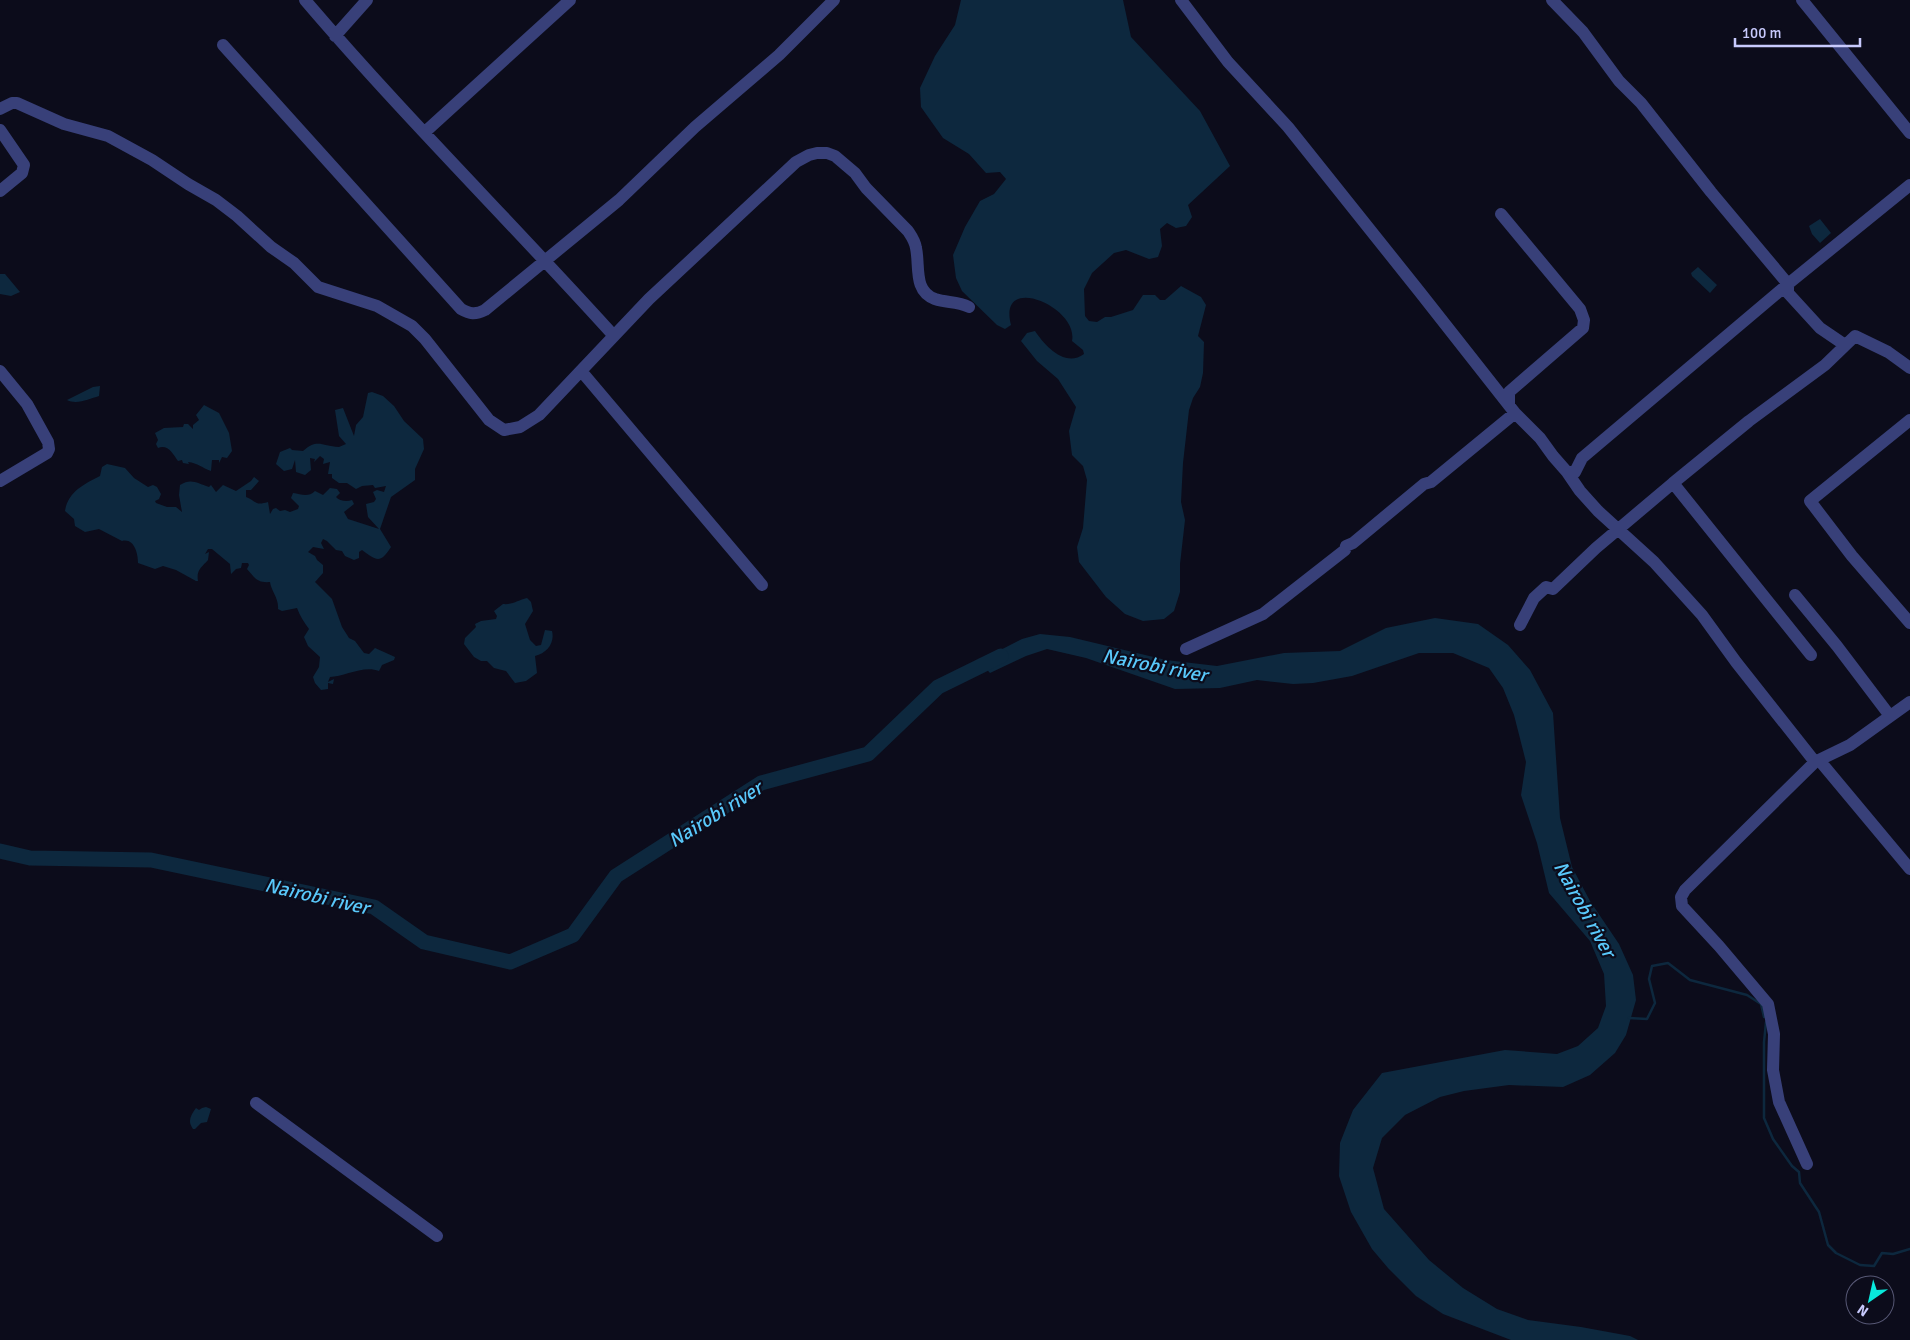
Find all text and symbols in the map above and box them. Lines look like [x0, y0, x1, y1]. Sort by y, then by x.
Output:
scale bar [1735, 15, 1860, 47]
text: 100 m [1742, 24, 1782, 42]
water label: Nairobi river [1100, 643, 1212, 688]
water label: Nairobi river [664, 774, 769, 853]
water label: Nairobi river [1548, 857, 1622, 964]
water label: Nairobi river [262, 872, 374, 921]
north arrow [1845, 1275, 1895, 1325]
text: N [1854, 1301, 1872, 1320]

